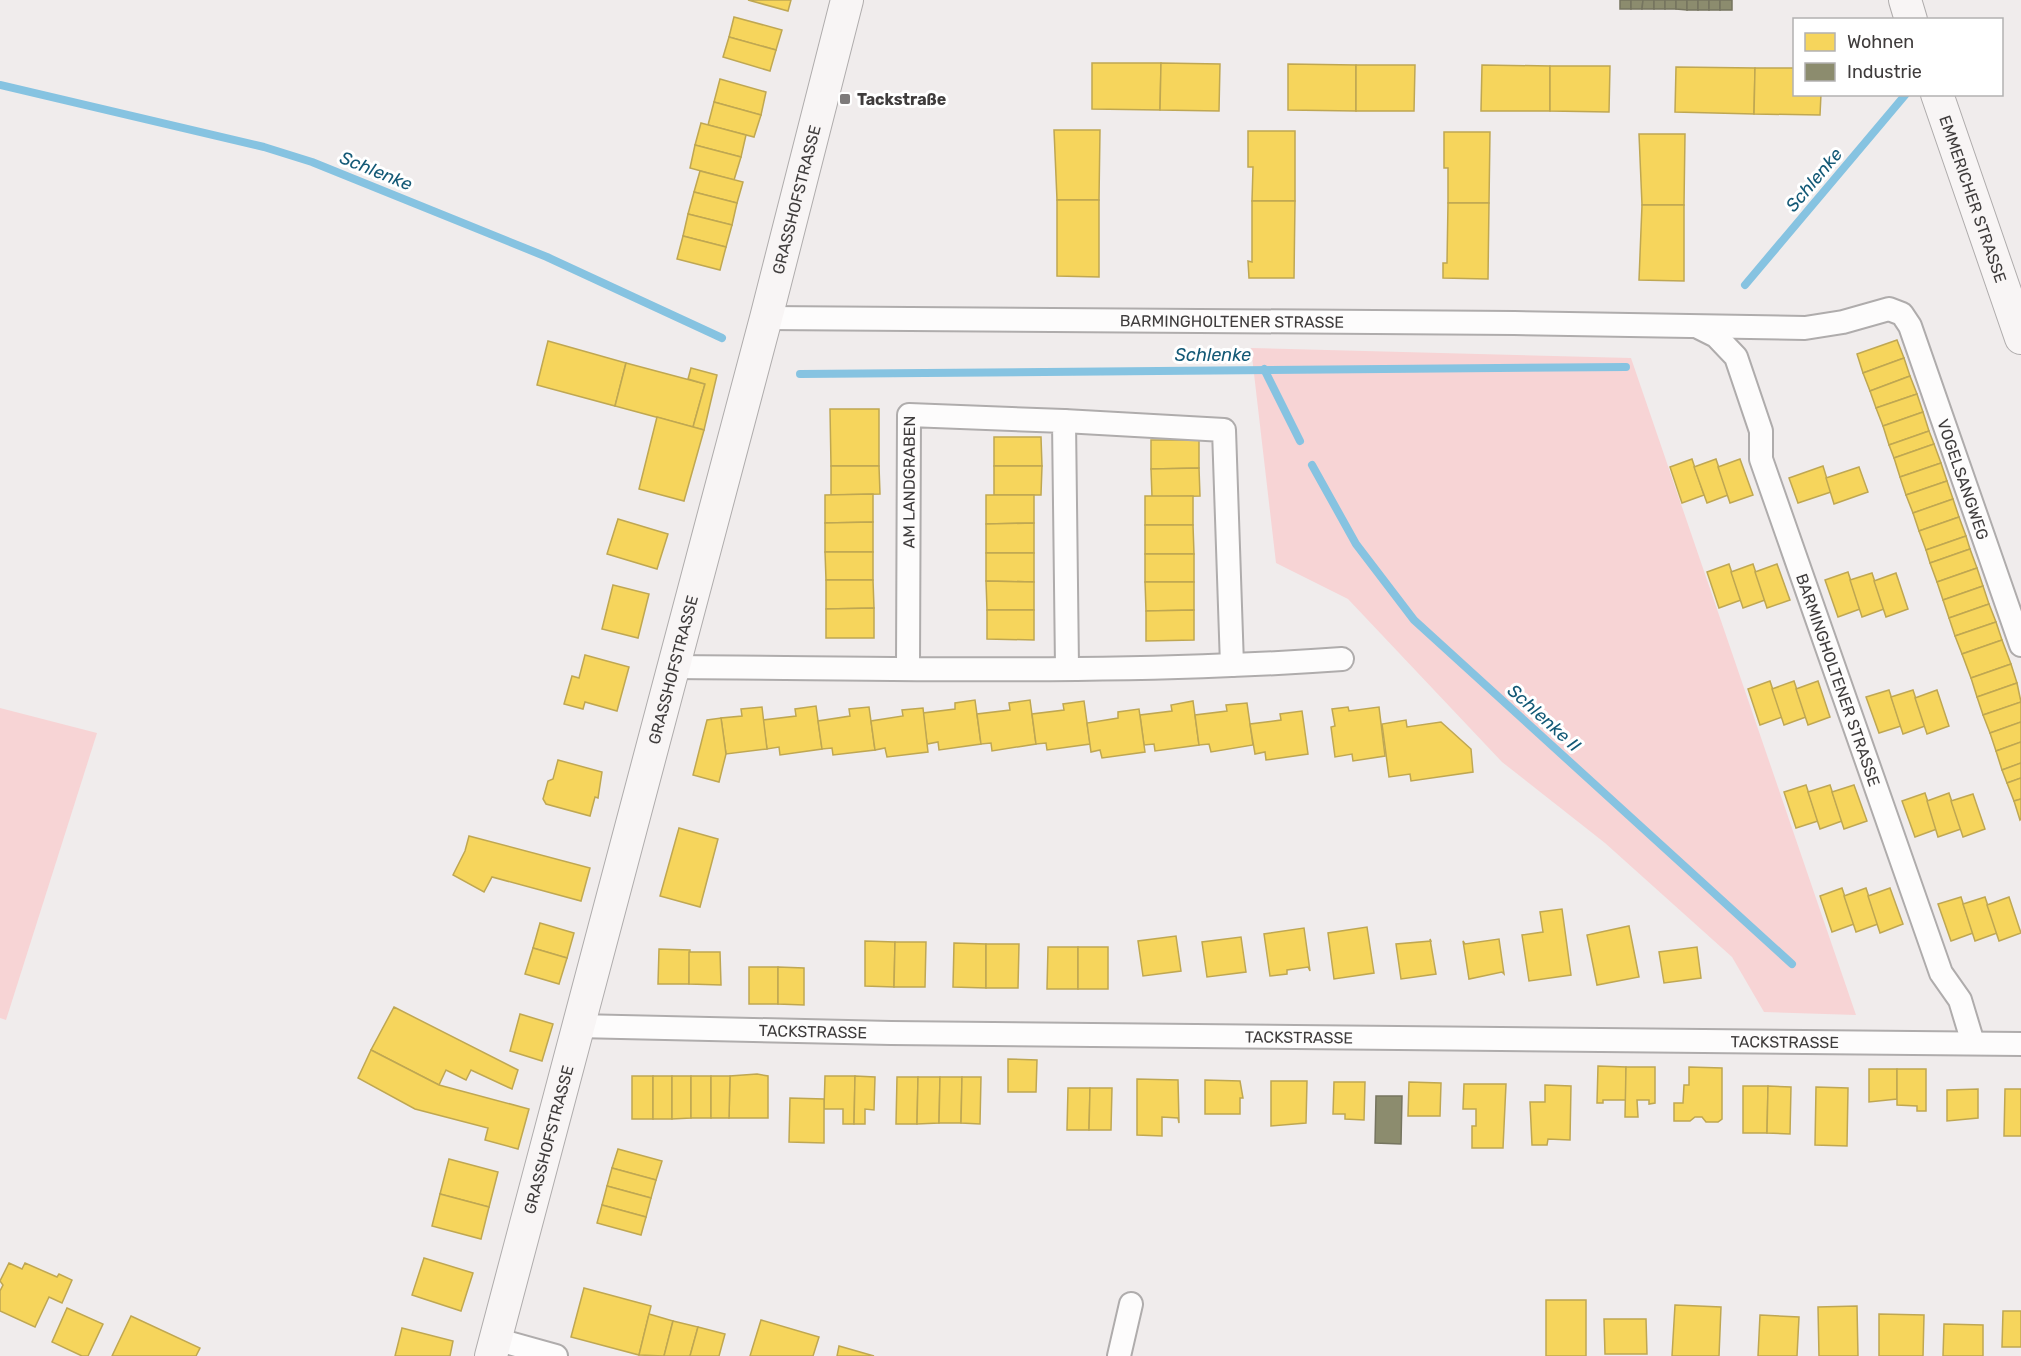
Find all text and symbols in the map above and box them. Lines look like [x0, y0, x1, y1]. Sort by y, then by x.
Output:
legend [1793, 18, 2003, 96]
text: Wohnen [1847, 31, 1914, 53]
text: Industrie [1847, 61, 1922, 83]
place label: Tackstraße [857, 90, 946, 109]
marker: Tackstraße [838, 92, 852, 106]
street label: EMMERICHER STRASSE [1935, 113, 2010, 285]
street label: GRASSHOFSTRASSE [769, 123, 825, 276]
water label: Schlenke [1781, 144, 1847, 216]
water label: Schlenke [337, 147, 415, 195]
street label: BARMINGHOLTENER STRASSE [1120, 311, 1344, 332]
water label: Schlenke [1175, 344, 1251, 366]
street label: AM LANDGRABEN [899, 415, 919, 549]
street label: VOGELSANGWEG [1933, 417, 1993, 542]
street label: BARMINGHOLTENER STRASSE [1792, 571, 1884, 789]
street label: GRASSHOFSTRASSE [645, 593, 702, 746]
water label: Schlenke II [1503, 680, 1585, 757]
street label: TACKSTRASSE [759, 1021, 867, 1042]
street label: TACKSTRASSE [1245, 1027, 1353, 1047]
street label: TACKSTRASSE [1731, 1032, 1839, 1052]
street label: GRASSHOFSTRASSE [520, 1063, 578, 1216]

